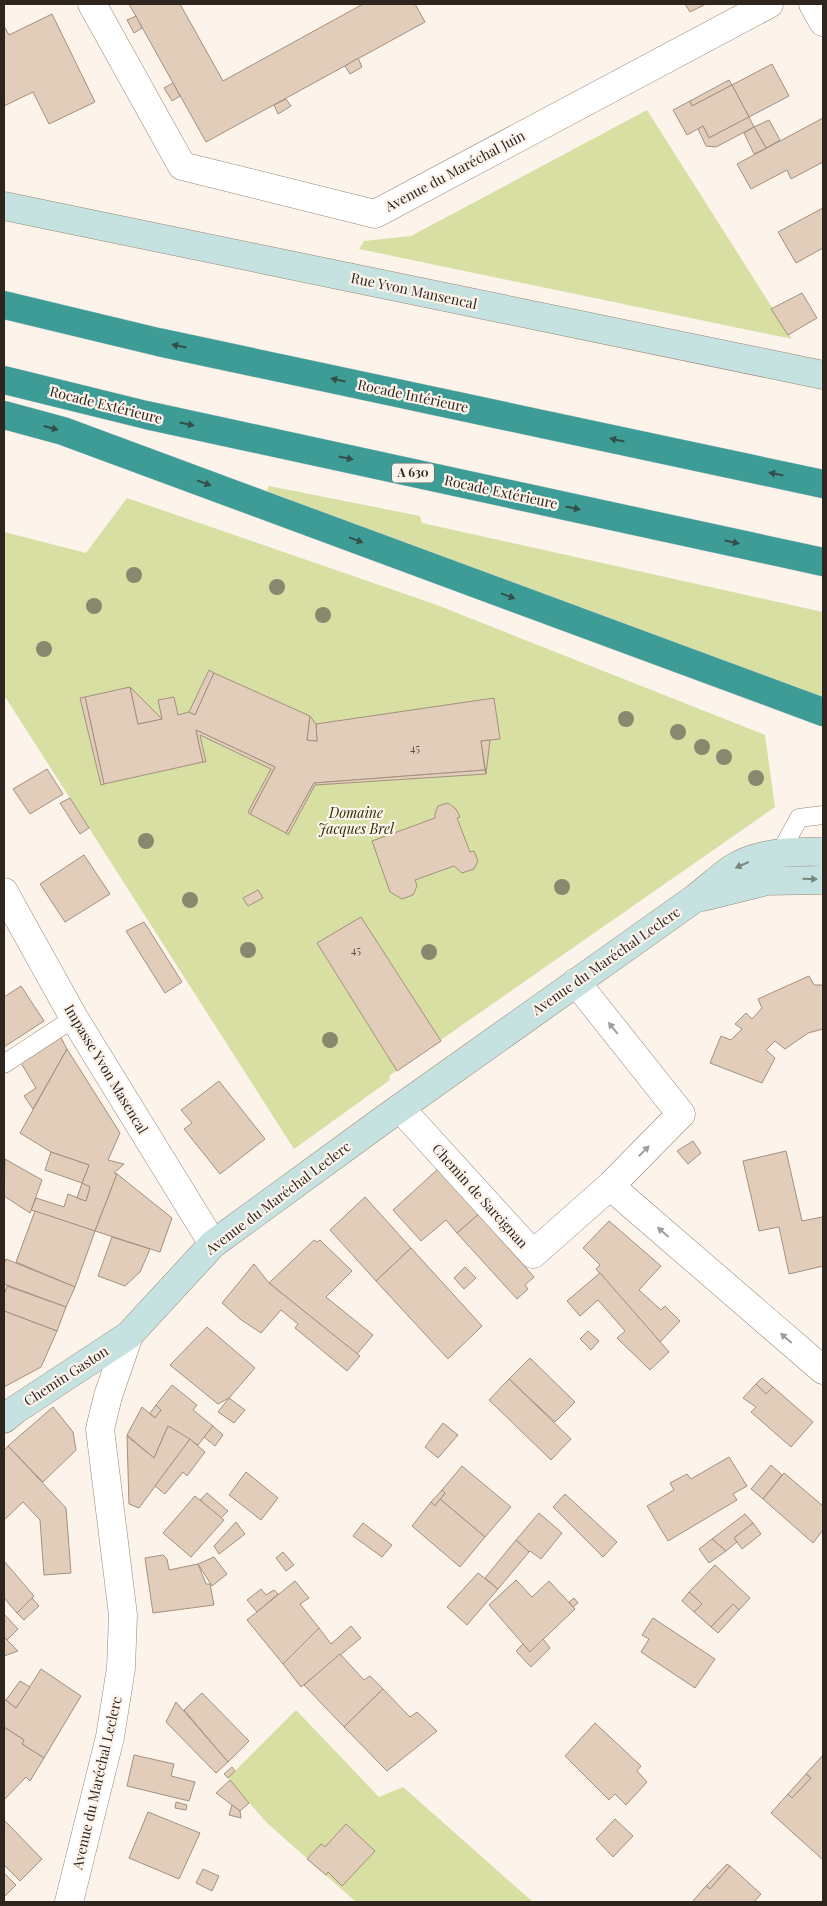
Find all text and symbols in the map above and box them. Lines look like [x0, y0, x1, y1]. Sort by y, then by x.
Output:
street label: Avenue du Maréchal Juin [381, 125, 529, 216]
street label: Rue Yvon Mansencal [349, 268, 479, 313]
one-way arrow [171, 342, 187, 350]
street label: Rocade Intérieure [356, 374, 470, 417]
one-way arrow [330, 376, 346, 384]
street label: Rocade Extérieure [48, 381, 165, 428]
one-way arrow [180, 420, 195, 428]
one-way arrow [43, 424, 58, 432]
one-way arrow [609, 436, 624, 444]
one-way arrow [339, 455, 355, 463]
road number: A 630 [392, 463, 434, 482]
street label: Rocade Extérieure [443, 470, 560, 513]
one-way arrow [768, 470, 783, 478]
one-way arrow [196, 480, 211, 487]
one-way arrow [566, 504, 581, 512]
one-way arrow [349, 536, 364, 544]
one-way arrow [725, 538, 740, 546]
one-way arrow [501, 593, 516, 600]
house number: 45 [410, 740, 420, 755]
park label: Domaine Jacques Brel [318, 803, 395, 838]
one-way arrow [735, 861, 749, 869]
one-way arrow [802, 876, 818, 884]
street label: Avenue du Maréchal Leclerc [527, 902, 684, 1020]
house number: 45 [351, 942, 361, 957]
street label: Impasse Yvon Masencal [60, 1001, 153, 1137]
one-way arrow [607, 1022, 618, 1035]
street label: Avenue du Maréchal Leclerc [201, 1137, 354, 1259]
street label: Chemin de Sarcignan [428, 1139, 533, 1252]
one-way arrow [638, 1146, 650, 1158]
one-way arrow [658, 1226, 670, 1238]
one-way arrow [780, 1333, 793, 1344]
street label: Chemin Gaston [20, 1341, 112, 1410]
street label: Avenue du Maréchal Leclerc [67, 1694, 126, 1872]

